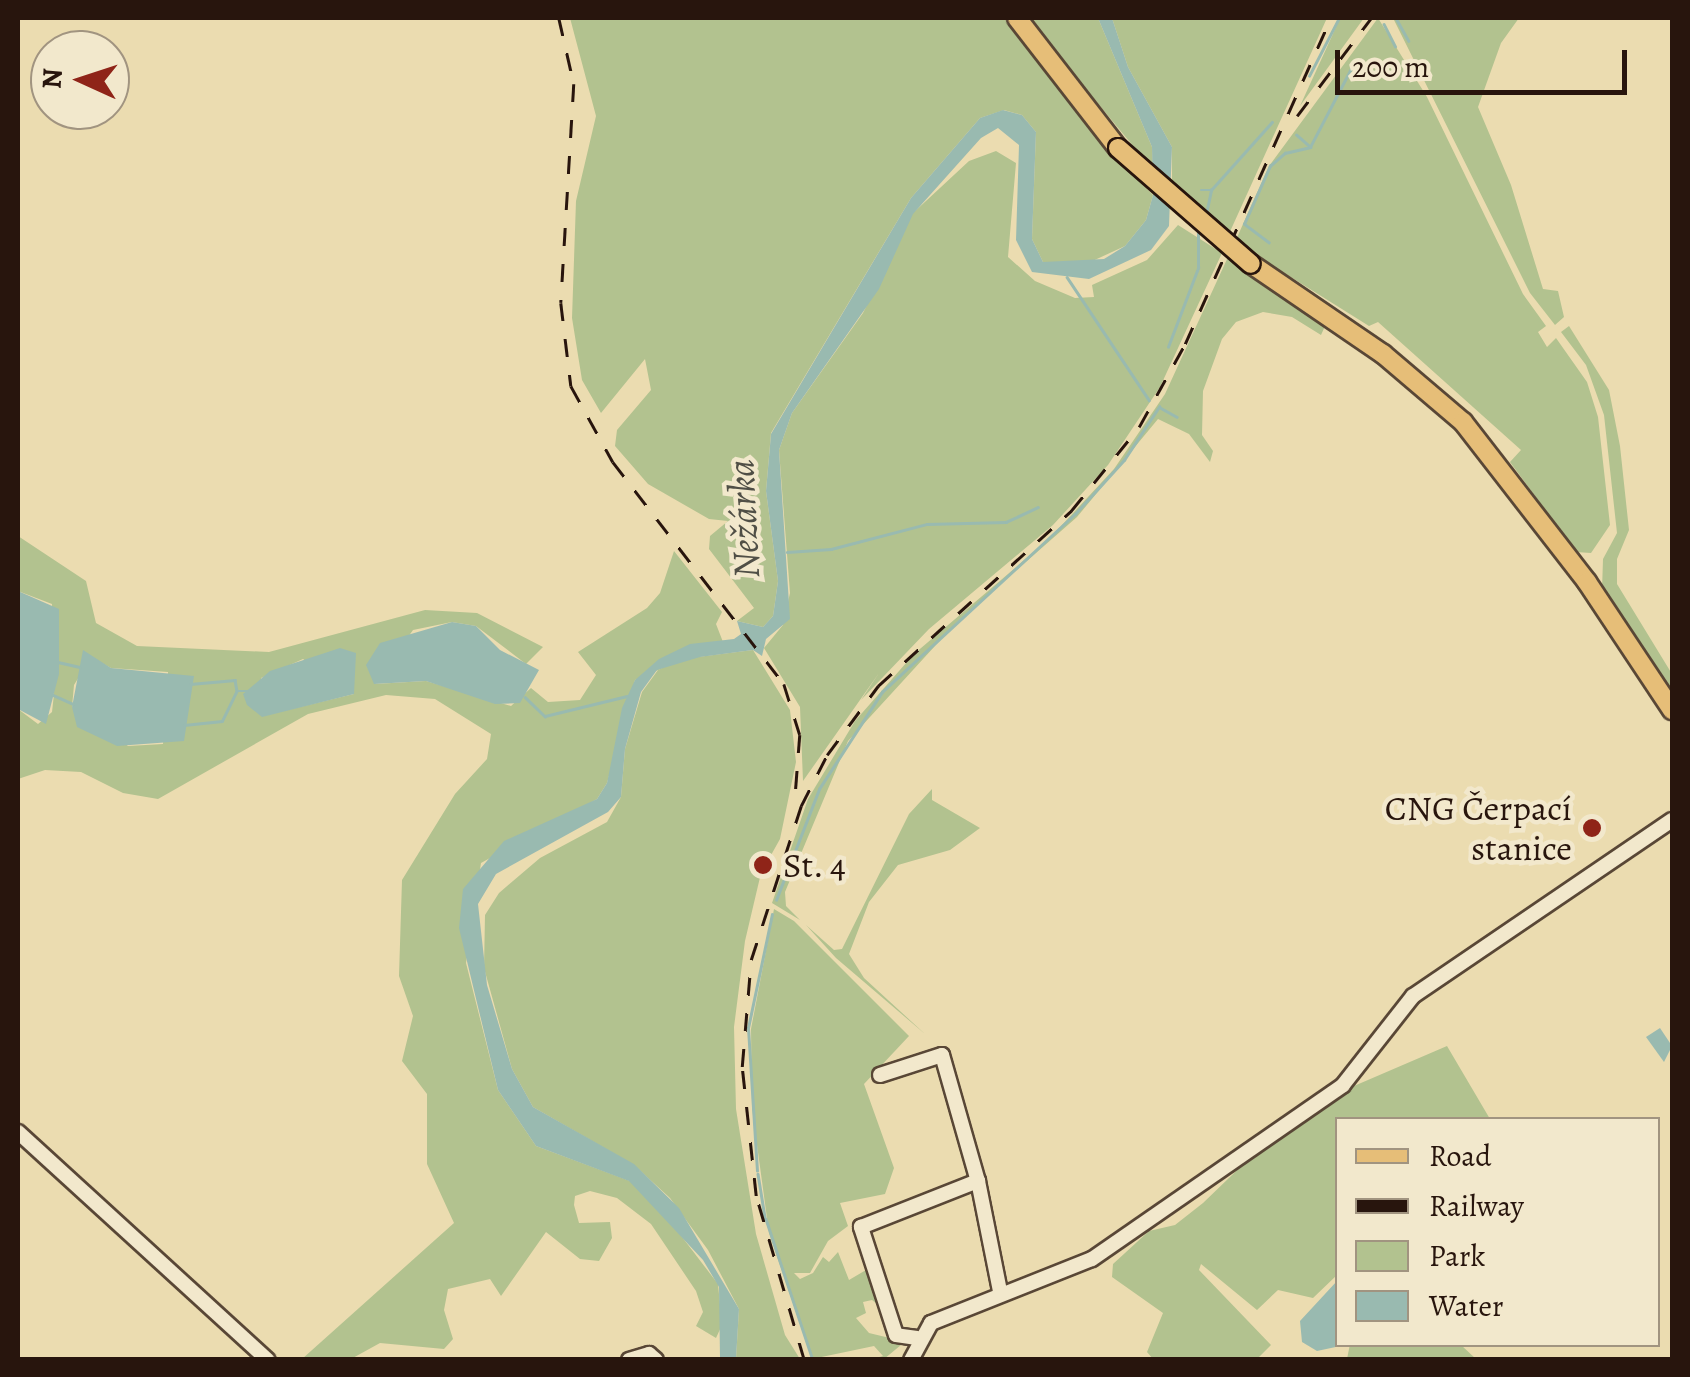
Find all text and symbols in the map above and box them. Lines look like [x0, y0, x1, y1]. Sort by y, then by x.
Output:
north arrow [30, 30, 130, 130]
scale bar [1340, 30, 1632, 92]
text: 200 m [1352, 47, 1429, 87]
text: N [33, 67, 72, 90]
water label: Nežárka [718, 458, 770, 580]
place label: CNG Čerpací stanice [1385, 787, 1572, 869]
marker: CNG Čerpací stanice [1581, 817, 1603, 839]
place label: St. 4 [783, 844, 847, 886]
marker: St. 4 [752, 854, 774, 876]
legend [1335, 1117, 1660, 1347]
text: Road [1429, 1136, 1491, 1176]
text: Railway [1429, 1186, 1524, 1226]
text: Park [1429, 1236, 1485, 1276]
text: Water [1429, 1286, 1503, 1326]

